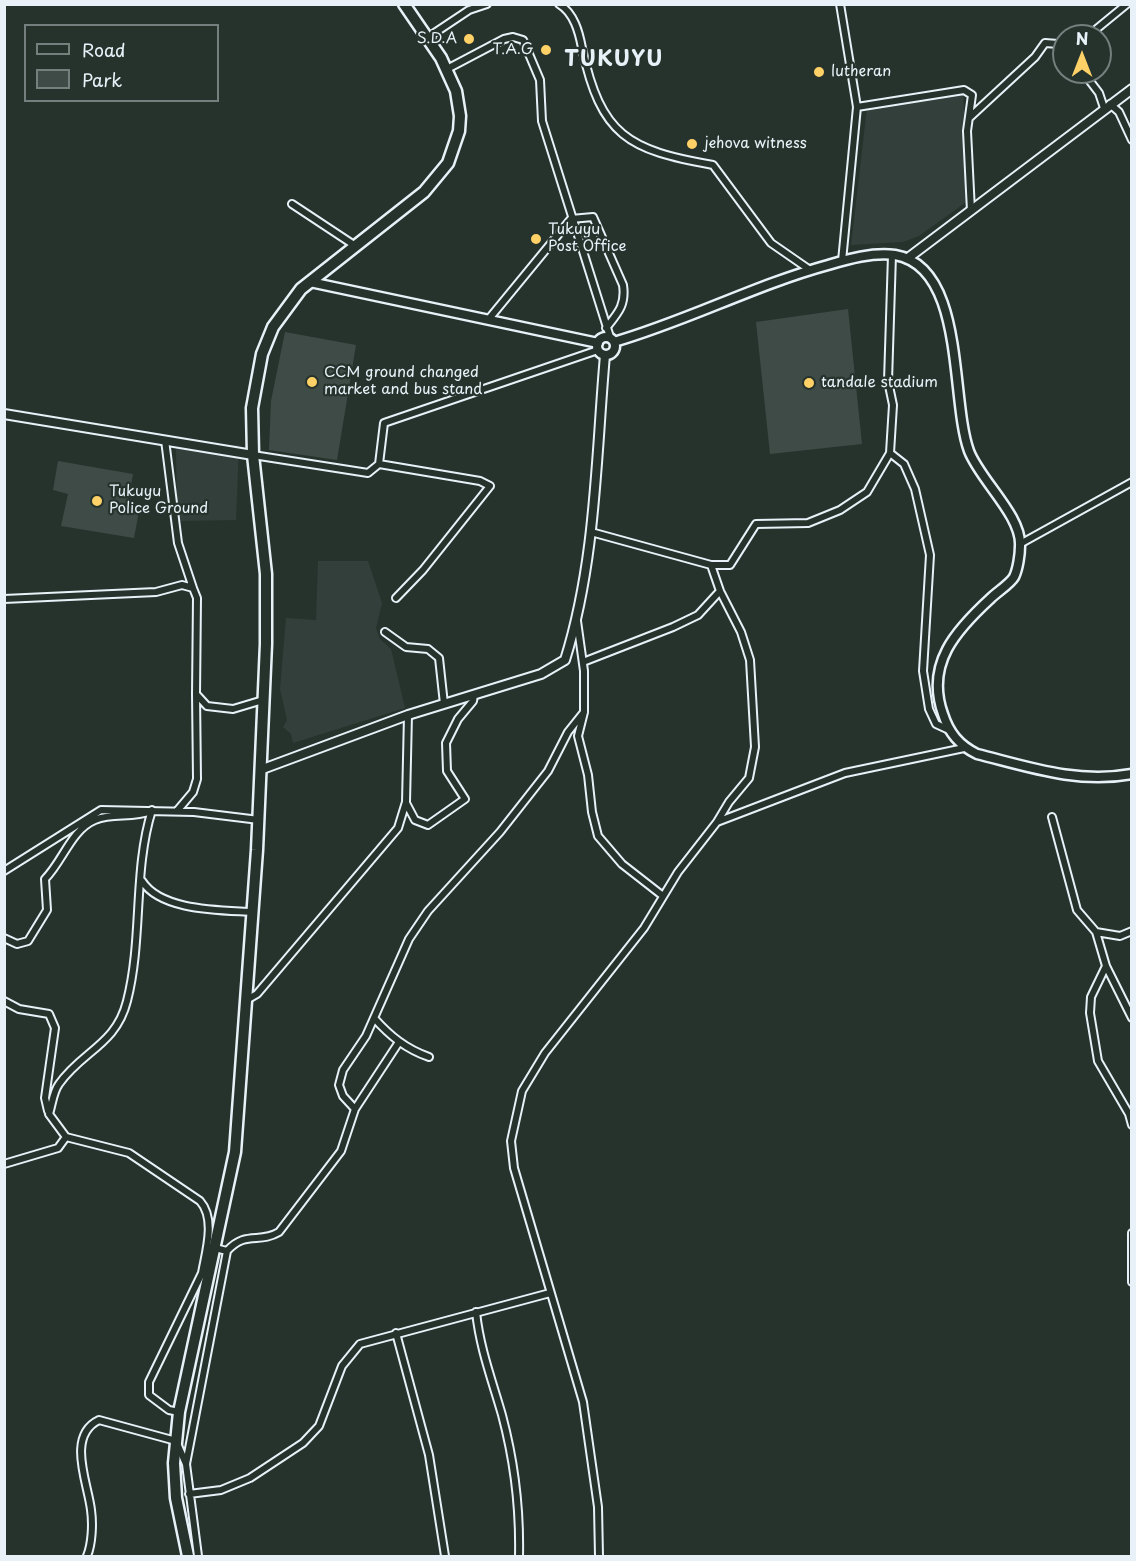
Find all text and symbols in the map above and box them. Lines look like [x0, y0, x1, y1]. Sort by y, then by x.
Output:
legend [24, 24, 219, 102]
north arrow [1052, 24, 1112, 84]
text: N [1076, 26, 1088, 50]
place label: S.D.A [417, 30, 457, 48]
marker: S.D.A [462, 32, 476, 46]
text: Road [82, 36, 126, 63]
place label: T.A.G [492, 41, 534, 59]
marker: T.A.G [539, 43, 553, 57]
district label: TUKUYU [564, 47, 664, 73]
place label: lutheran [831, 63, 891, 81]
marker: lutheran [812, 65, 826, 79]
text: Park [82, 66, 122, 93]
place label: jehova witness [704, 135, 807, 153]
marker: jehova witness [685, 137, 699, 151]
place label: Tukuyu Post Office [548, 221, 626, 256]
marker: Tukuyu Post Office [529, 232, 543, 246]
place label: CCM ground changed market and bus stand [324, 364, 483, 399]
place label: tandale stadium [821, 374, 938, 392]
marker: CCM ground changed market and bus stand [305, 375, 319, 389]
marker: tandale stadium [802, 376, 816, 390]
place label: Tukuyu Police Ground [109, 483, 208, 518]
marker: Tukuyu Police Ground [90, 494, 104, 508]

